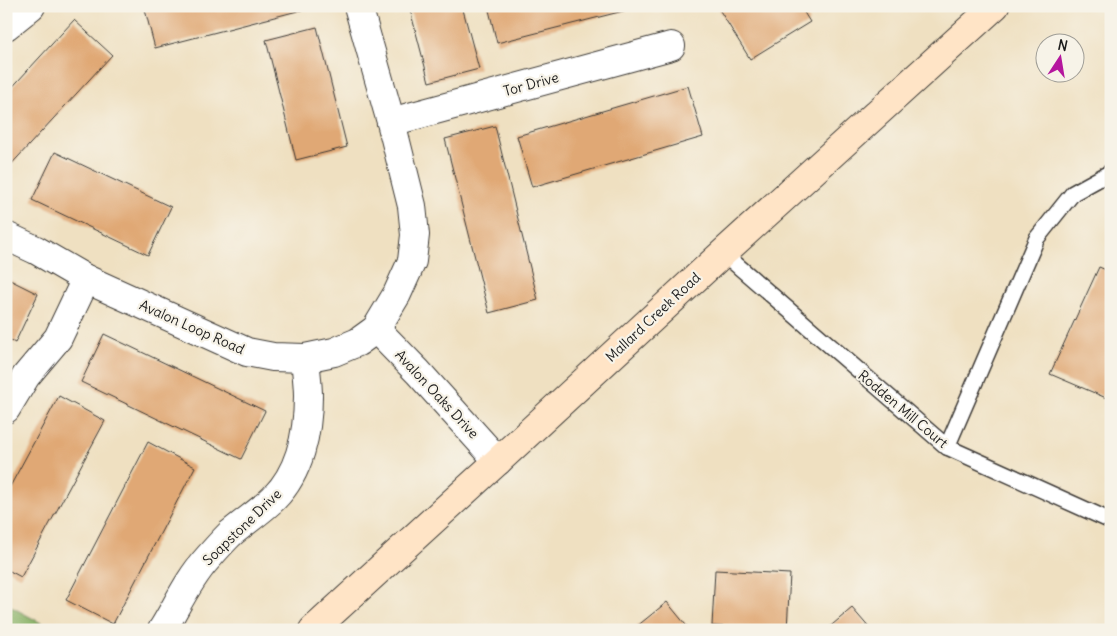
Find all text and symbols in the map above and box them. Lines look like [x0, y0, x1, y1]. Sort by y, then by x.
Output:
north arrow [1034, 32, 1084, 82]
text: N [1056, 35, 1069, 55]
street label: Tor Drive [501, 68, 561, 100]
street label: Mallard Creek Road [602, 268, 704, 366]
street label: Avalon Loop Road [137, 296, 247, 358]
street label: Avalon Oaks Drive [391, 346, 483, 442]
street label: Rodden Mill Court [854, 366, 952, 452]
street label: Soapstone Drive [199, 485, 285, 569]

